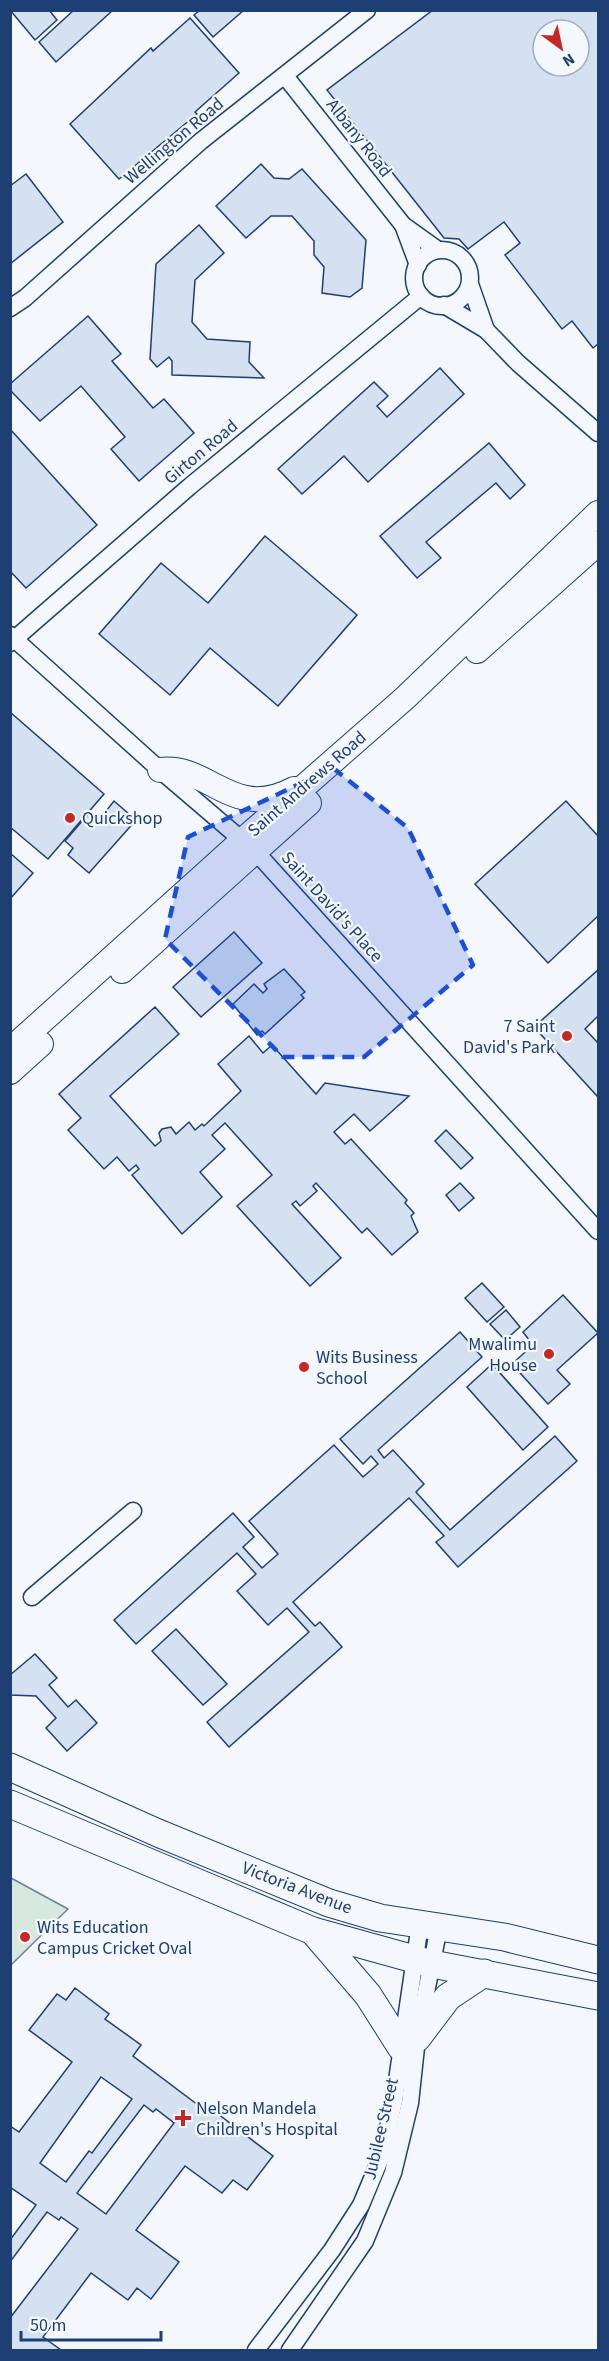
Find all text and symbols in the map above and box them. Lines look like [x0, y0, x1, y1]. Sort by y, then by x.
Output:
north arrow [531, 18, 591, 78]
text: N [558, 48, 579, 72]
street label: Wellington Road [119, 92, 229, 190]
street label: Albany Road [320, 93, 398, 183]
street label: Girton Road [159, 414, 243, 490]
street label: Saint Andrews Road [242, 725, 372, 843]
place label: Quickshop [82, 806, 162, 831]
marker: Quickshop [63, 811, 77, 825]
street label: Saint David's Place [275, 846, 389, 968]
place label: 7 Saint David's Park [463, 1014, 555, 1060]
marker: 7 Saint David's Park [560, 1029, 574, 1043]
place label: Mwalimu House [468, 1332, 537, 1378]
place label: Wits Business School [316, 1345, 418, 1391]
marker: Mwalimu House [542, 1347, 556, 1361]
marker: Wits Business School [297, 1360, 311, 1374]
street label: Victoria Avenue [238, 1856, 356, 1921]
place label: Wits Education Campus Cricket Oval [37, 1915, 192, 1961]
marker: Wits Education Campus Cricket Oval [18, 1930, 32, 1944]
street label: Jubilee Street [357, 2076, 405, 2182]
place label: Nelson Mandela Children's Hospital [196, 2096, 338, 2142]
marker: Nelson Mandela Children's Hospital [174, 2109, 192, 2127]
scale bar [21, 2304, 160, 2342]
text: 50 m [30, 2313, 66, 2338]

